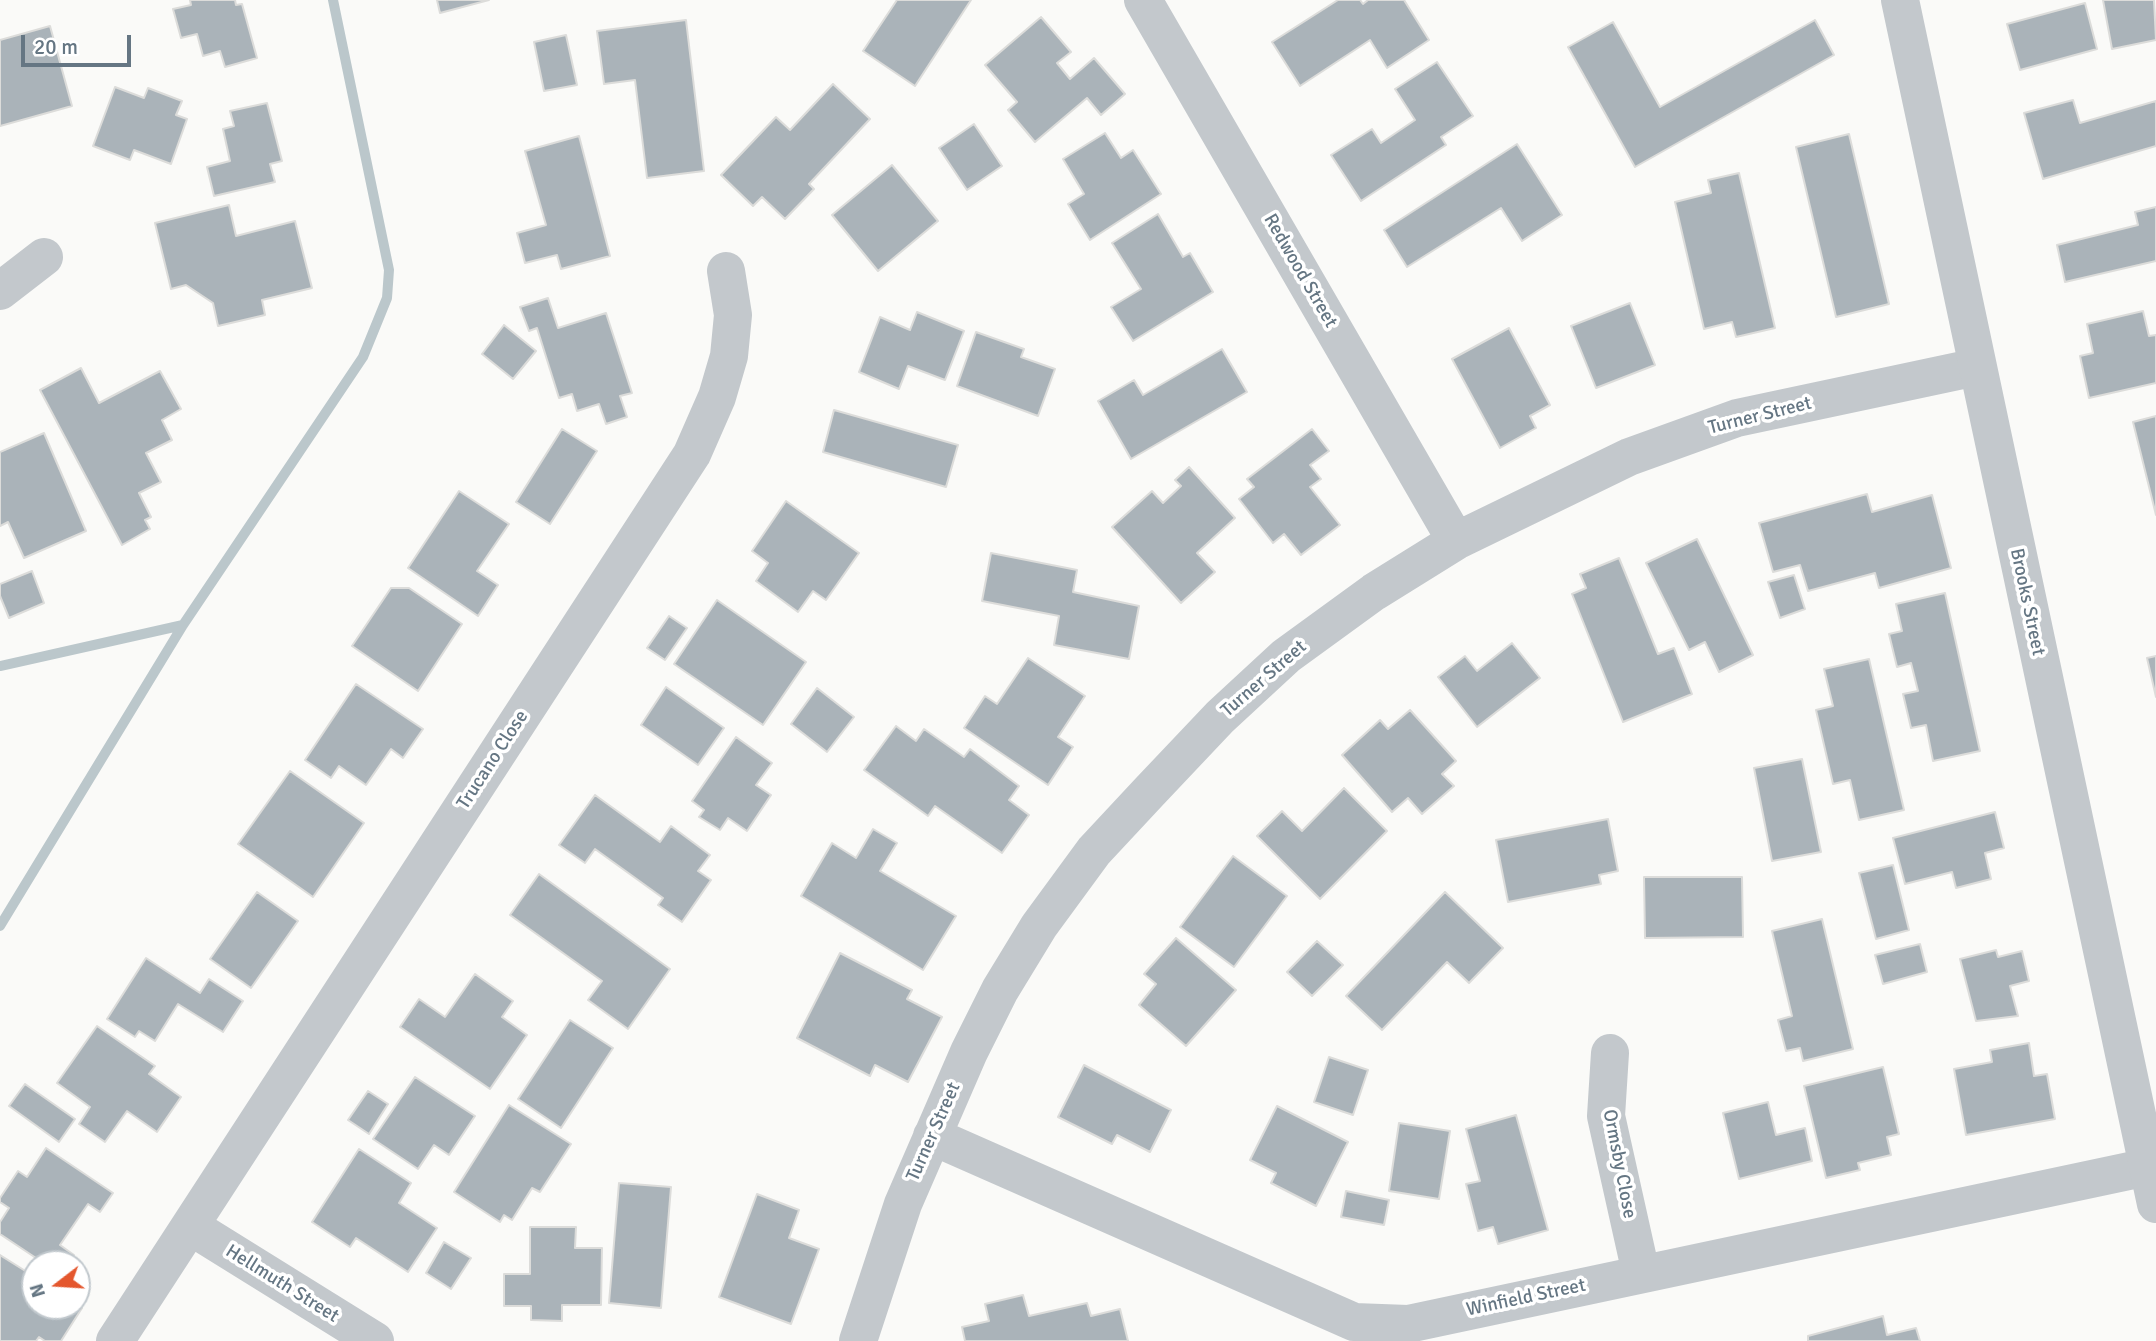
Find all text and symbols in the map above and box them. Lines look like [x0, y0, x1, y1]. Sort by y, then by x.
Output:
scale bar [24, 21, 135, 65]
text: 20 m [34, 34, 78, 60]
street label: Redwood Street [1258, 210, 1342, 332]
street label: Turner Street [1706, 392, 1814, 440]
street label: Brooks Street [2005, 546, 2049, 658]
street label: Turner Street [1217, 636, 1311, 722]
street label: Trucano Close [453, 706, 533, 814]
street label: Turner Street [902, 1079, 966, 1185]
street label: Ormsby Close [1597, 1108, 1641, 1220]
street label: Hellmuth Street [221, 1240, 343, 1328]
north arrow [21, 1250, 91, 1320]
street label: Winfield Street [1464, 1274, 1588, 1322]
text: N [24, 1281, 51, 1300]

